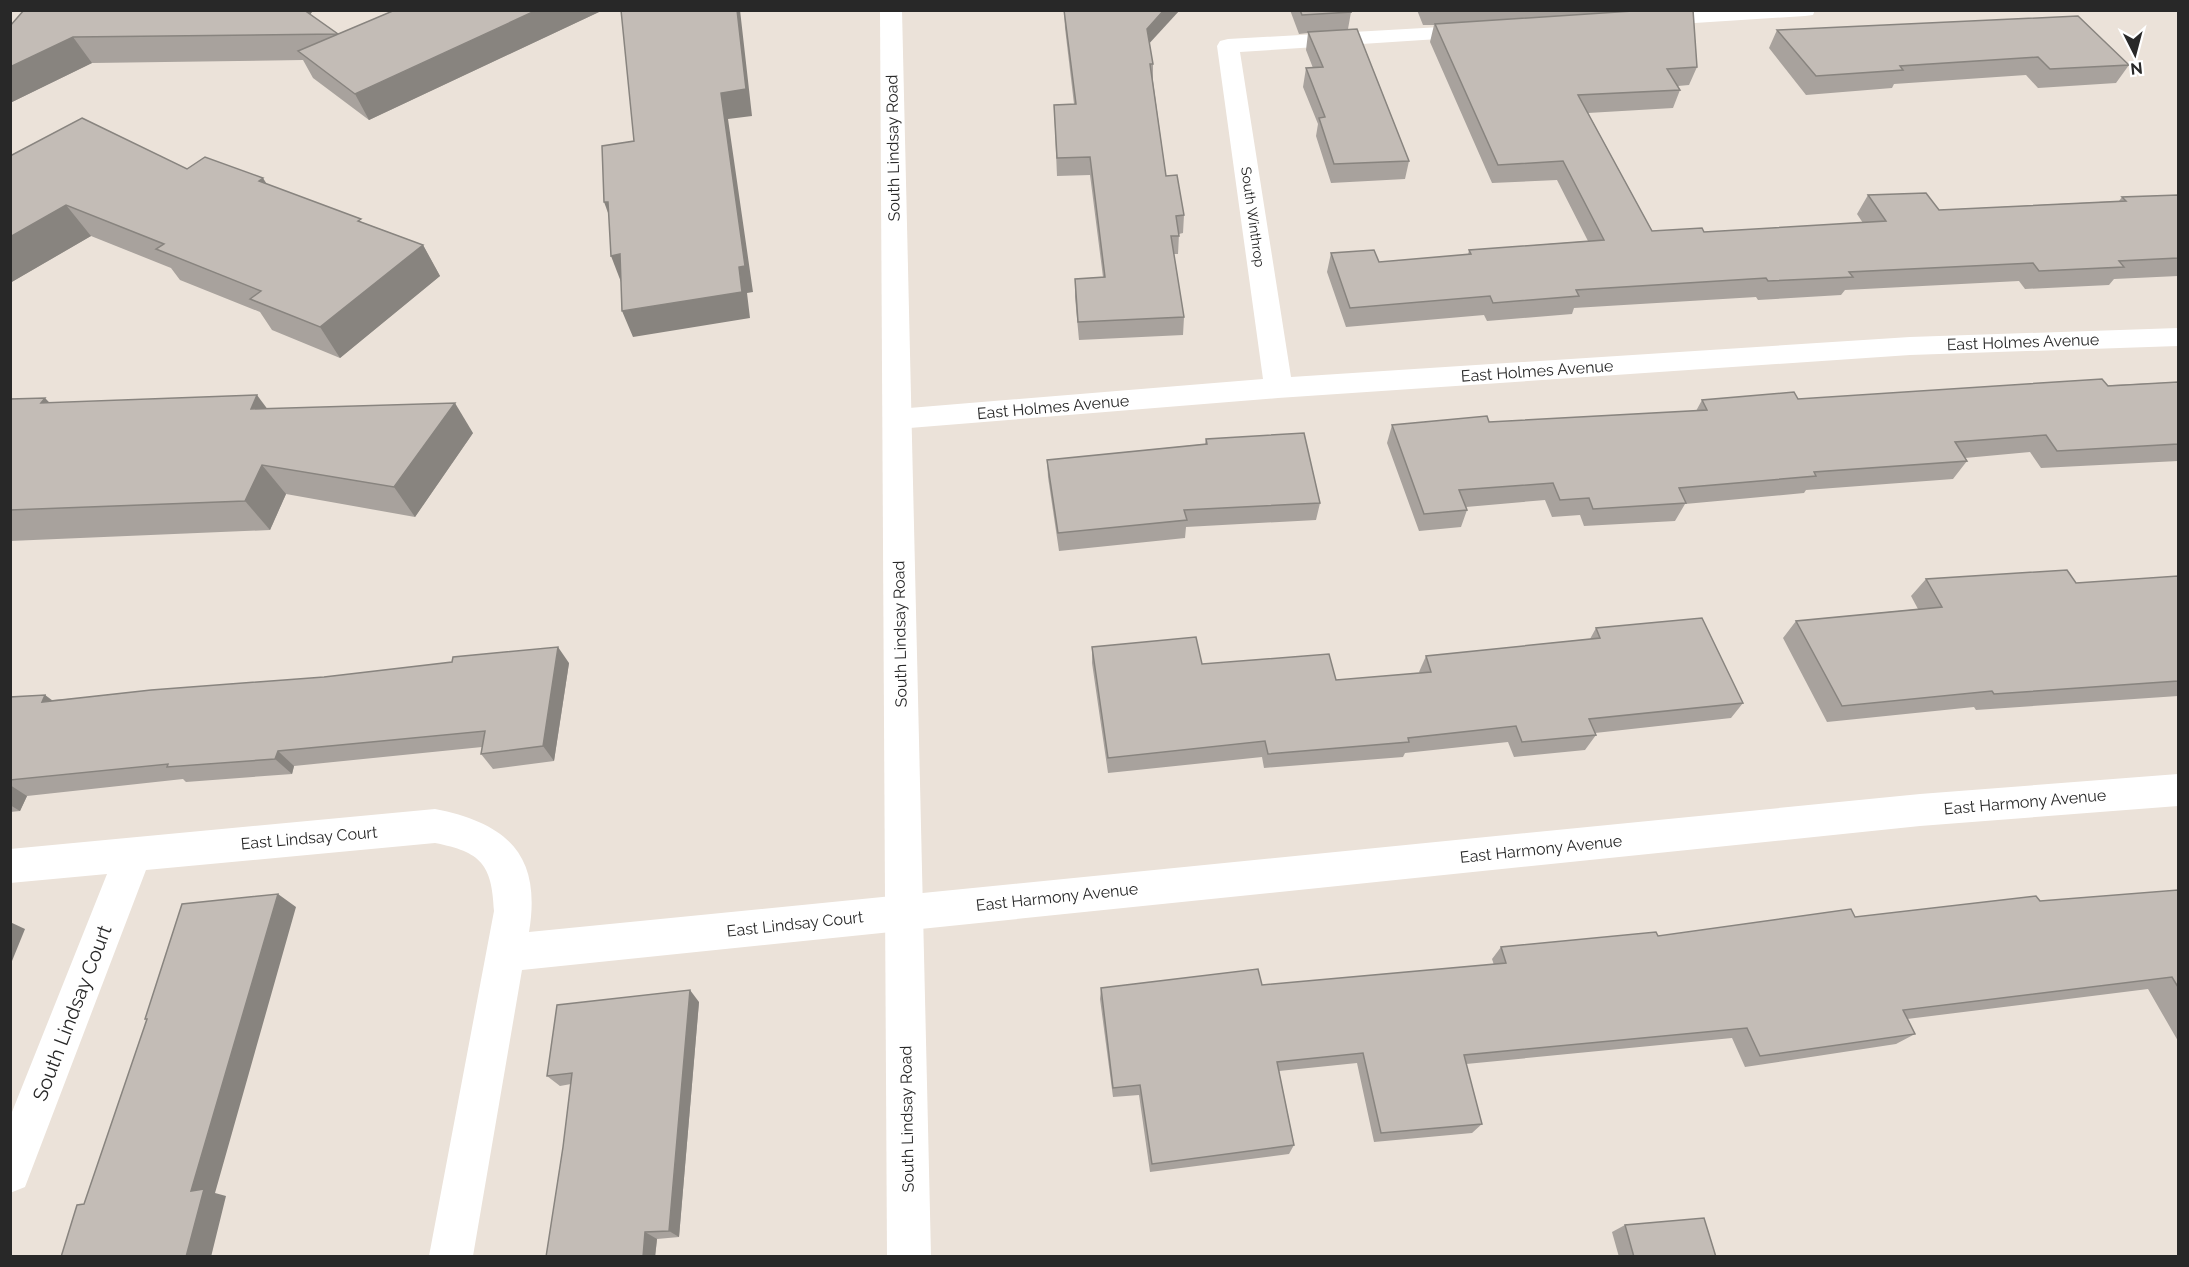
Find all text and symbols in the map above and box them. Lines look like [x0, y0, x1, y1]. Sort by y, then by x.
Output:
north arrow [2105, 24, 2165, 84]
text: N [2129, 58, 2144, 79]
street label: South Lindsay Road [882, 75, 904, 221]
street label: South Winthrop [1238, 166, 1268, 269]
street label: East Holmes Avenue [1946, 330, 2100, 354]
street label: East Holmes Avenue [1460, 356, 1614, 386]
street label: East Holmes Avenue [976, 391, 1130, 423]
street label: South Lindsay Road [889, 561, 911, 707]
street label: East Harmony Avenue [1943, 785, 2107, 819]
street label: East Lindsay Court [240, 823, 379, 853]
street label: East Harmony Avenue [1459, 831, 1623, 867]
street label: East Harmony Avenue [975, 879, 1139, 915]
street label: East Lindsay Court [726, 907, 865, 941]
street label: South Lindsay Court [27, 921, 117, 1104]
street label: South Lindsay Road [896, 1046, 918, 1192]

